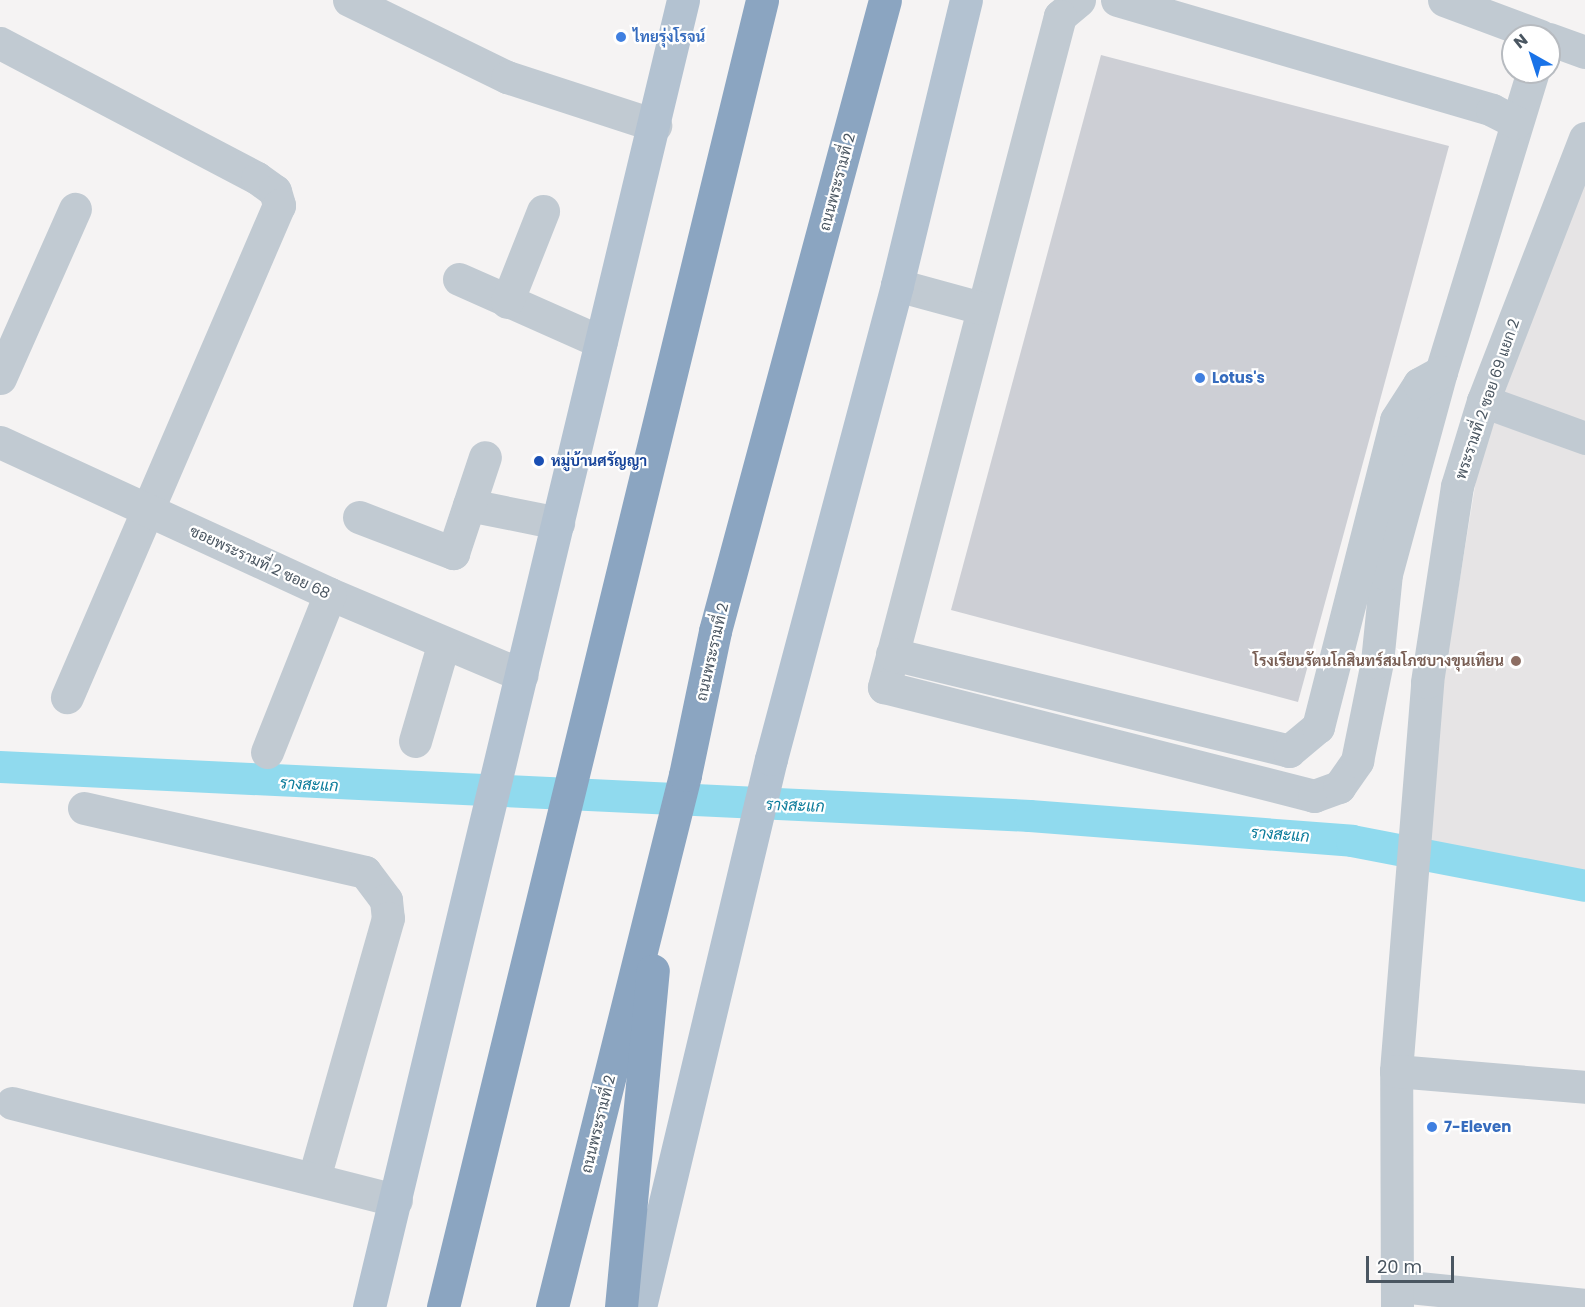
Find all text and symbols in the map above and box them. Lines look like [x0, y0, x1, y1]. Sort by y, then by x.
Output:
north arrow [1501, 24, 1561, 84]
place label: ไทยรุ่งโรจน์ [633, 28, 705, 46]
text: N [1509, 28, 1533, 54]
marker: ไทยรุ่งโรจน์ [614, 30, 628, 44]
street label: ถนนพระรามที่ 2 [815, 131, 859, 233]
street label: พระรามที่ 2 ซอย 69 แยก 2 [1451, 316, 1523, 482]
place label: Lotus's [1212, 369, 1265, 387]
marker: Lotus's [1193, 371, 1207, 385]
place label: หมู่บ้านศรัญญา [551, 452, 647, 470]
marker: หมู่บ้านศรัญญา [532, 454, 546, 468]
street label: ซอยพระรามที่ 2 ซอย 68 [187, 522, 333, 602]
street label: ถนนพระรามที่ 2 [692, 601, 732, 703]
place label: โรงเรียนรัตนโกสินทร์สมโภชบางขุนเทียน [1253, 652, 1504, 670]
marker: โรงเรียนรัตนโกสินทร์สมโภชบางขุนเทียน [1509, 654, 1523, 668]
water label: รางสะแก [279, 774, 339, 796]
water label: รางสะแก [765, 795, 825, 817]
water label: รางสะแก [1250, 823, 1310, 847]
street label: ถนนพระรามที่ 2 [577, 1073, 619, 1175]
place label: 7-Eleven [1444, 1118, 1511, 1136]
marker: 7-Eleven [1425, 1120, 1439, 1134]
scale bar [1369, 1244, 1458, 1282]
text: 20 m [1377, 1254, 1422, 1279]

